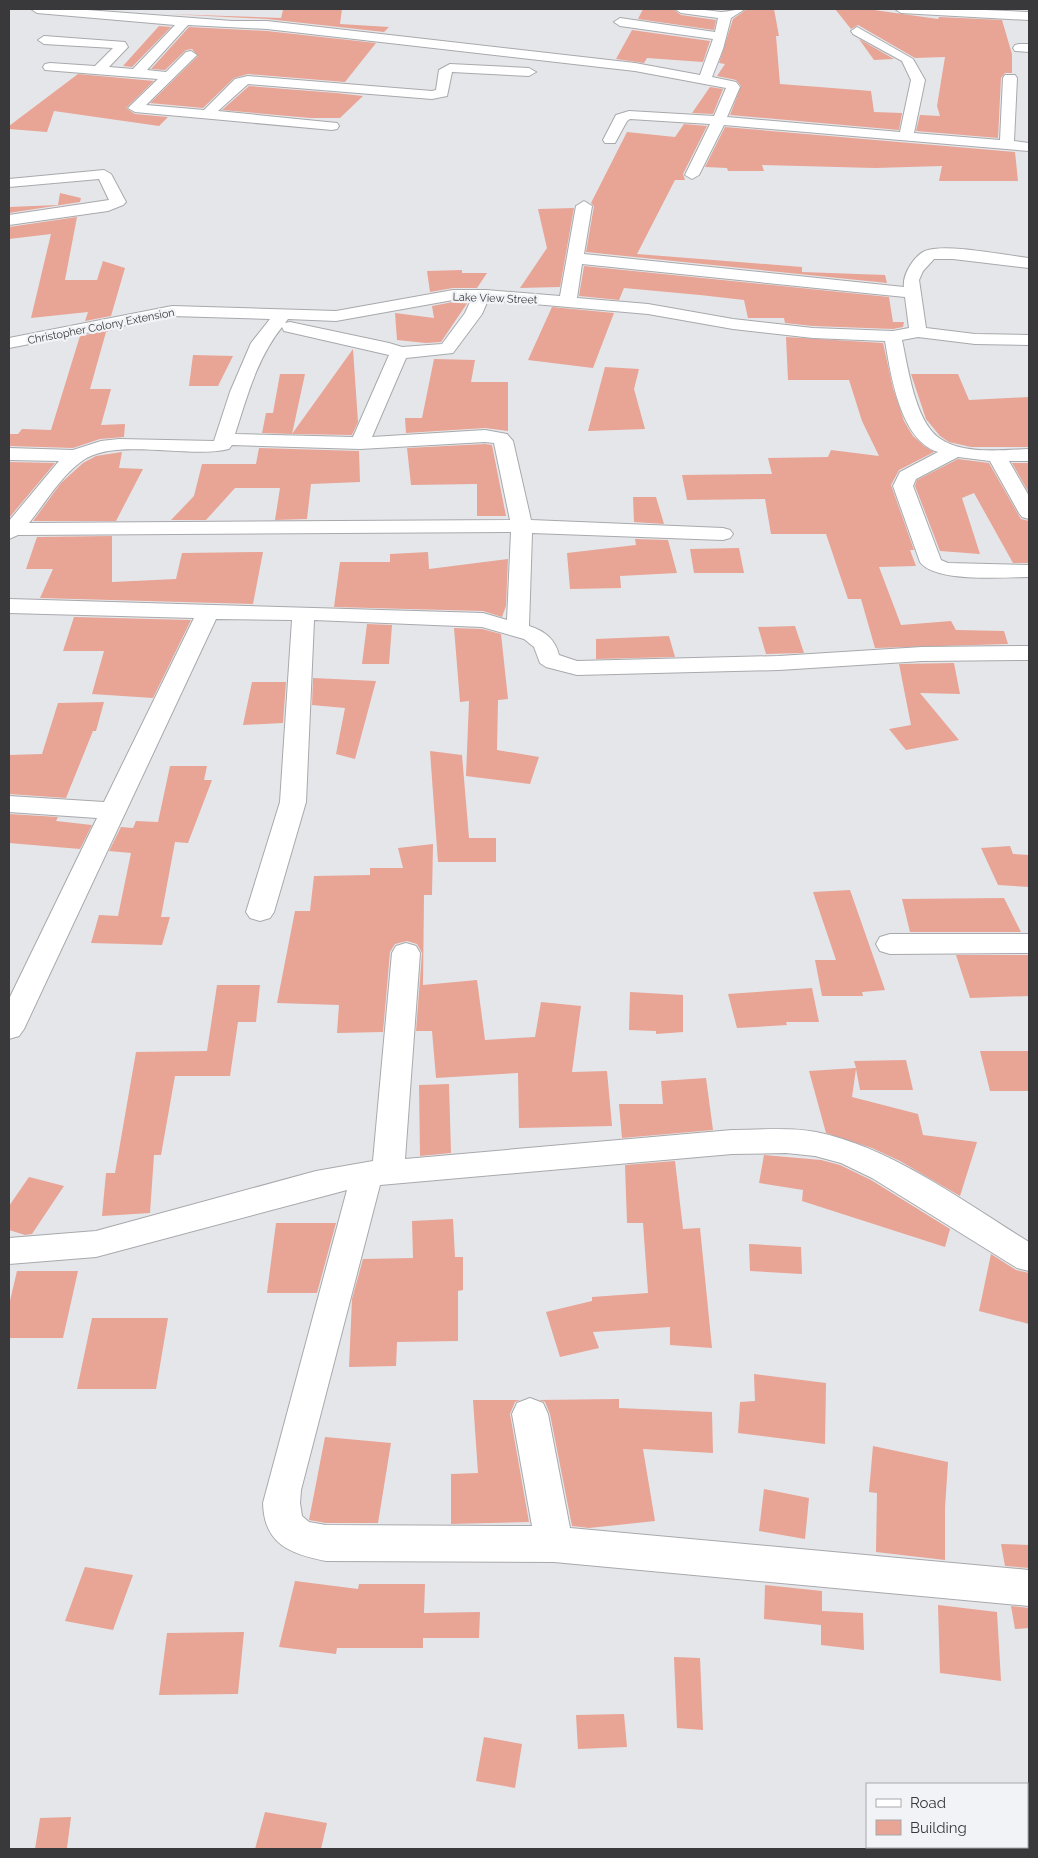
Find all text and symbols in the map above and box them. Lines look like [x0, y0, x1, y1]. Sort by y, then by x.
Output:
street label: Lake View Street [452, 291, 538, 306]
street label: Christopher Colony Extension [26, 306, 176, 347]
legend [866, 1783, 1028, 1848]
text: Road [910, 1794, 946, 1812]
text: Building [910, 1819, 967, 1837]

